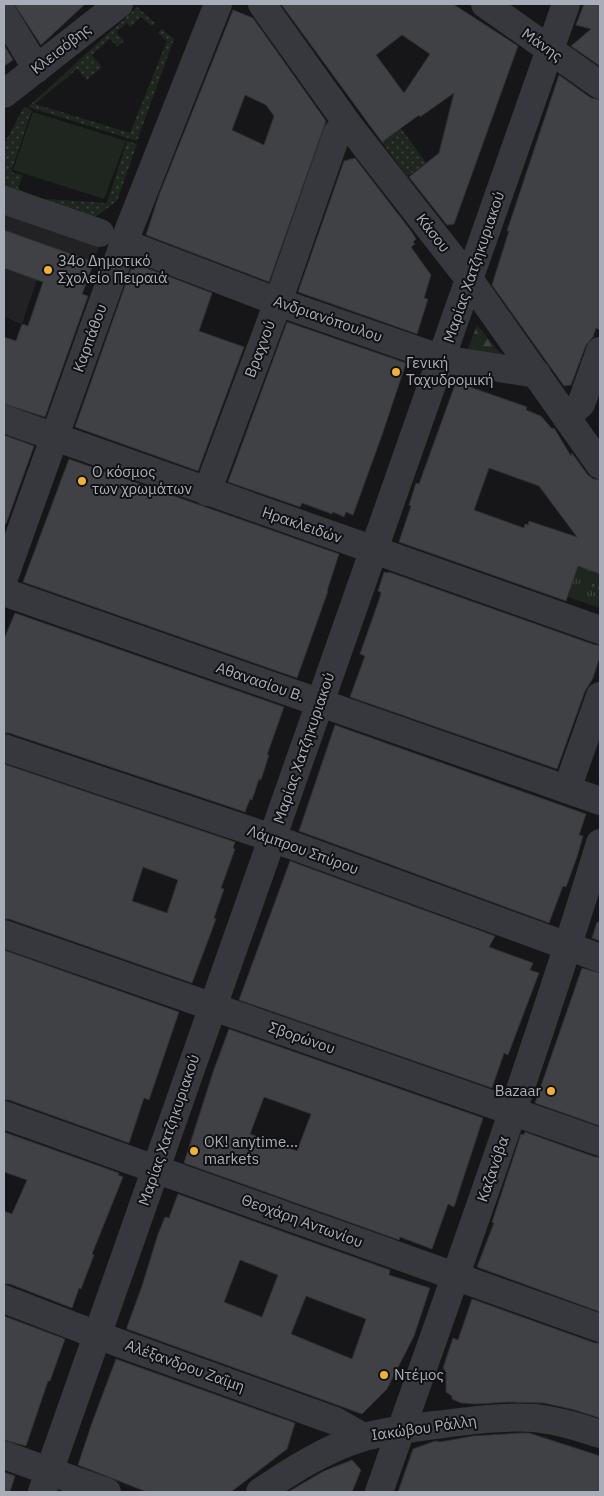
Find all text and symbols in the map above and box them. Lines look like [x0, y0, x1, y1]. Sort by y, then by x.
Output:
street label: Κλεισόβης [27, 19, 95, 78]
street label: Μάνης [518, 24, 566, 65]
street label: Μαρίας Χατζηκυριακού [439, 189, 508, 345]
street label: Κάσου [412, 209, 455, 256]
place label: 34ο Δημοτικό Σχολείο Πειραιά [58, 251, 168, 287]
marker: 34ο Δημοτικό Σχολείο Πειραιά [42, 264, 54, 276]
street label: Ανδριανόπουλου [271, 291, 385, 346]
street label: Καρπάθου [68, 301, 111, 375]
street label: Βραχνού [240, 317, 279, 380]
place label: Γενική Ταχυδρομική [406, 353, 494, 389]
marker: Γενική Ταχυδρομική [390, 366, 402, 378]
place label: Ο κόσμος των χρωμάτων [92, 462, 192, 498]
marker: Ο κόσμος των χρωμάτων [76, 475, 88, 487]
street label: Ηρακλειδών [260, 502, 345, 547]
street label: Αθανασίου Β. [214, 658, 307, 705]
street label: Μαρίας Χατζηκυριακού [269, 670, 338, 826]
street label: Λάμπρου Σπύρου [245, 821, 361, 878]
street label: Σβορώνου [266, 1017, 338, 1058]
street label: Μαρίας Χατζηκυριακού [134, 1052, 203, 1208]
place label: Bazaar [495, 1081, 541, 1100]
marker: Bazaar [545, 1085, 557, 1097]
place label: OK! anytime... markets [204, 1132, 298, 1168]
street label: Καζανόβα [472, 1133, 513, 1204]
marker: OK! anytime... markets [188, 1145, 200, 1157]
street label: Θεοχάρη Αντωνίου [239, 1190, 366, 1251]
street label: Αλέξανδρου Ζαΐμη [123, 1335, 248, 1396]
place label: Ντέμος [394, 1365, 444, 1384]
marker: Ντέμος [378, 1369, 390, 1381]
street label: Ιακώβου Ράλλη [370, 1411, 478, 1444]

